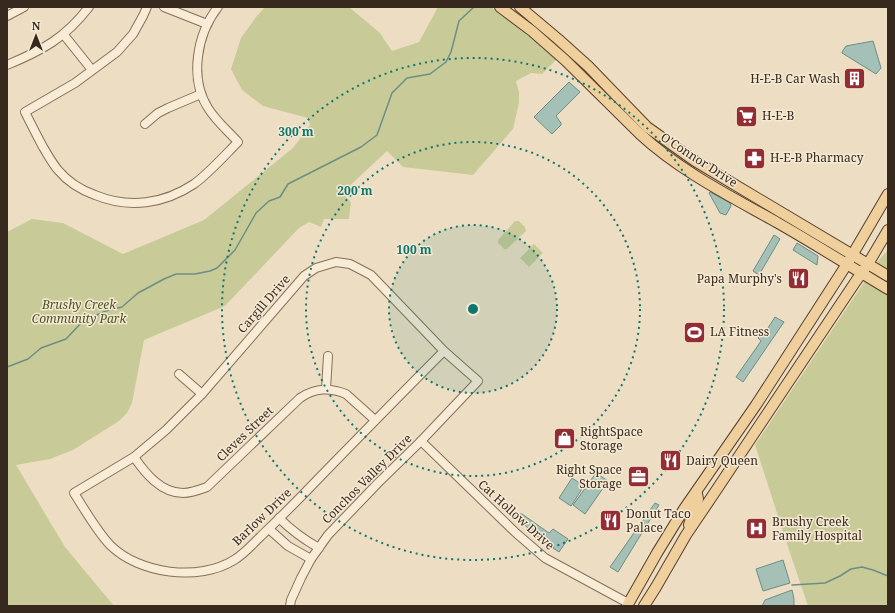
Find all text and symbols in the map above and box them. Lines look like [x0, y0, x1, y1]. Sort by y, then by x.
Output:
north arrow [16, 16, 56, 56]
text: N [32, 18, 41, 33]
building icon: H-E-B Car Wash [842, 66, 868, 92]
place label: H-E-B Car Wash [750, 70, 840, 87]
supermarket icon: H-E-B [734, 103, 760, 129]
place label: H-E-B [762, 107, 794, 124]
text: 300 m [278, 123, 314, 140]
street label: O'Connor Drive [657, 128, 741, 191]
pharmacy icon: H-E-B Pharmacy [742, 145, 768, 171]
place label: H-E-B Pharmacy [770, 149, 864, 166]
text: 200 m [337, 182, 373, 199]
text: 100 m [396, 241, 432, 258]
restaurant icon: Papa Murphy's [785, 266, 811, 292]
place label: Papa Murphy's [697, 270, 782, 287]
street label: Cargill Drive [234, 271, 294, 337]
park label: Brushy Creek Community Park [32, 296, 127, 327]
centre of rings [466, 302, 480, 316]
sports icon: LA Fitness [682, 319, 708, 345]
place label: LA Fitness [710, 323, 769, 340]
street label: Cleves Street [213, 402, 277, 465]
place label: RightSpace Storage [580, 423, 643, 454]
shop icon: RightSpace Storage [551, 426, 577, 452]
street label: Conchos Valley Drive [318, 430, 415, 527]
restaurant icon: Dairy Queen [658, 448, 684, 474]
place label: Dairy Queen [686, 452, 758, 469]
place label: Right Space Storage [556, 461, 622, 492]
office icon: Right Space Storage [625, 464, 651, 490]
street label: Cat Hollow Drive [474, 476, 558, 554]
street label: Barlow Drive [228, 484, 295, 549]
place label: Donut Taco Palace [626, 505, 691, 536]
restaurant icon: Donut Taco Palace [597, 508, 623, 534]
place label: Brushy Creek Family Hospital [772, 513, 862, 544]
hospital icon: Brushy Creek Family Hospital [744, 516, 770, 542]

